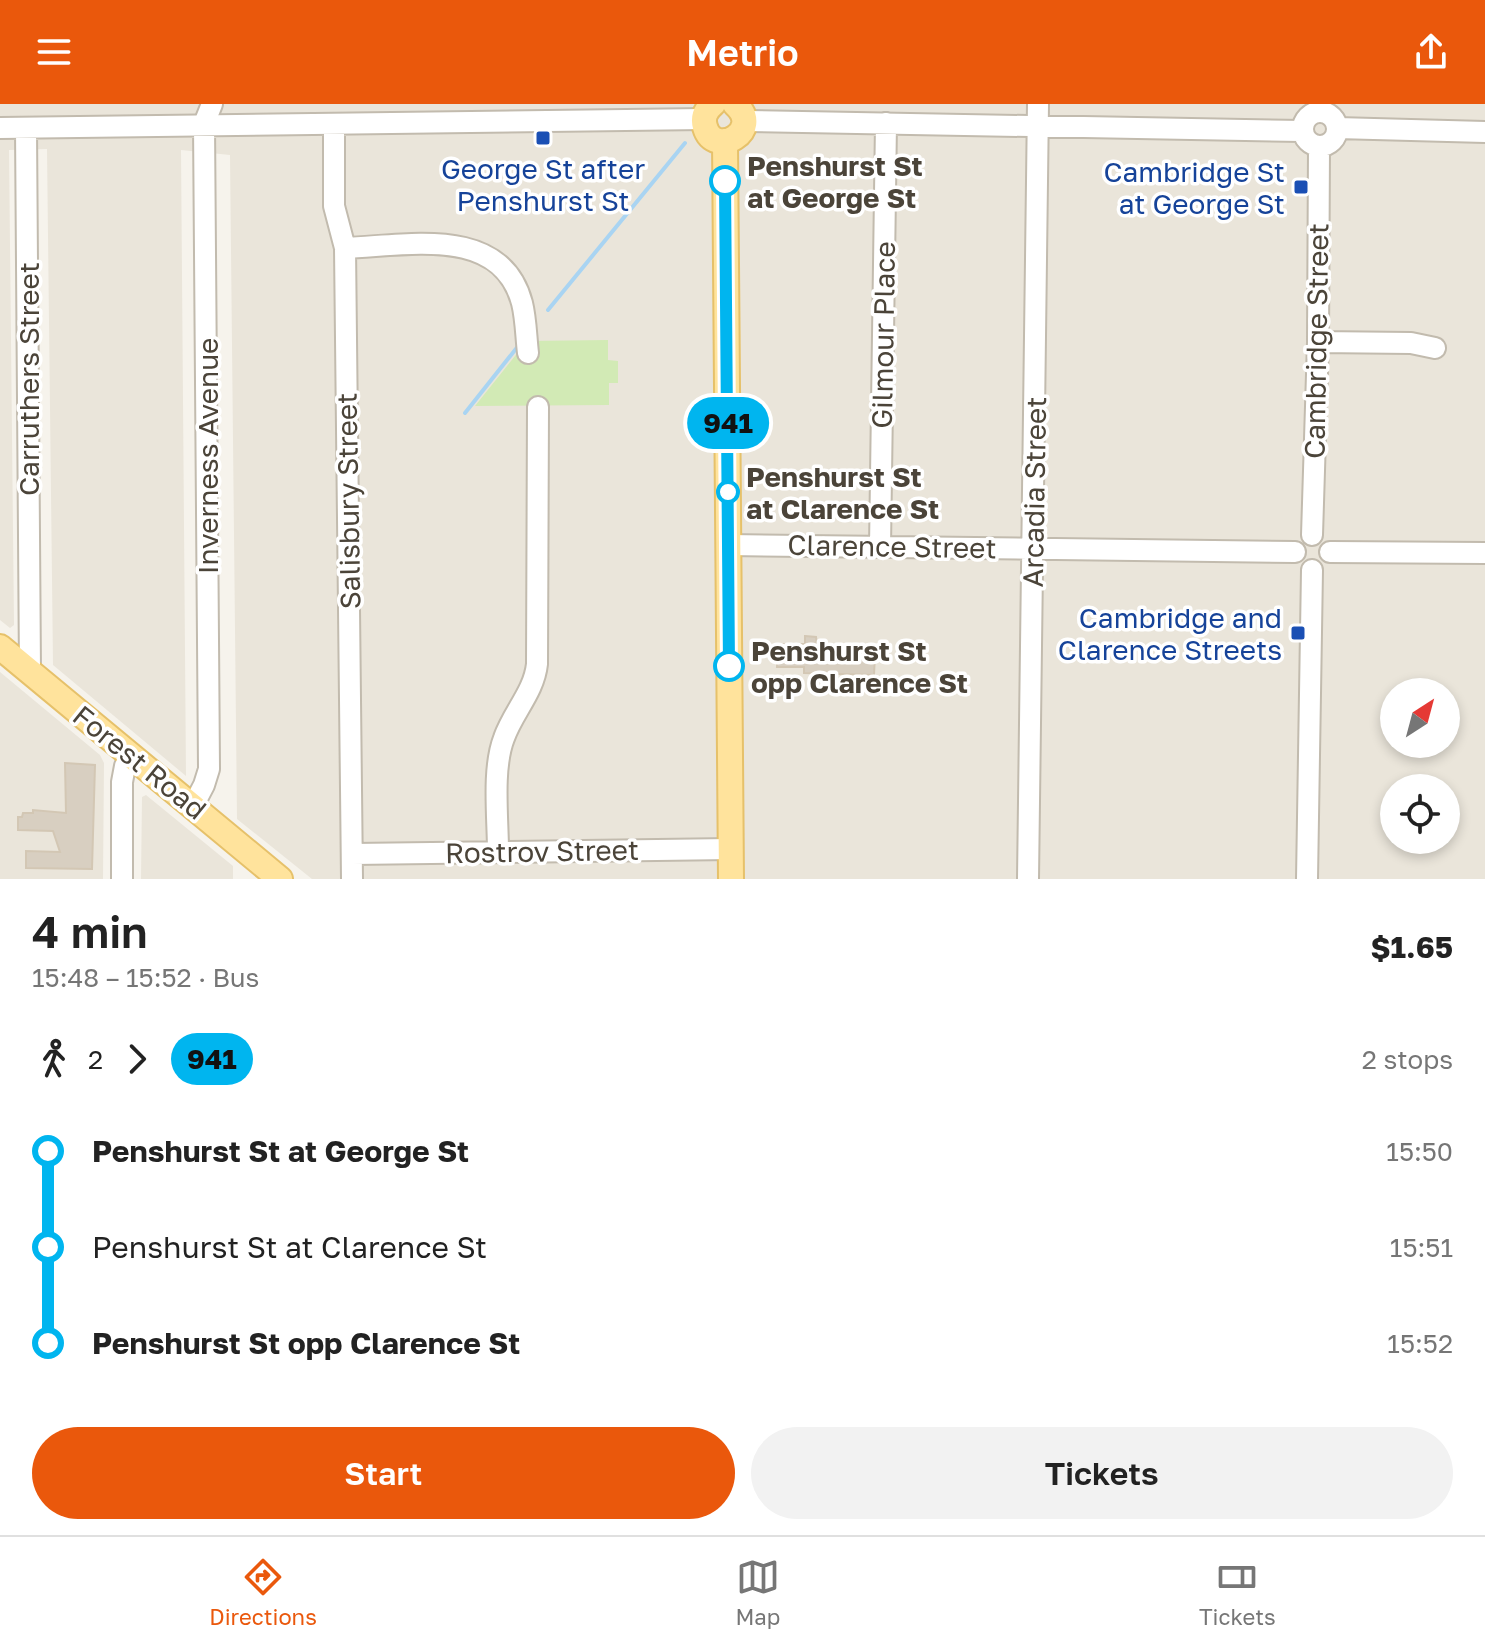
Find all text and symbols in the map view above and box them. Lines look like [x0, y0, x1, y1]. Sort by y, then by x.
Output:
icon: menu [32, 30, 76, 74]
icon: share [1409, 30, 1453, 74]
text: Metrio [686, 31, 799, 74]
marker: George St after Penshurst St [534, 129, 552, 147]
place label: Penshurst St at George St [747, 149, 923, 214]
place label: George St after Penshurst St [441, 152, 645, 217]
place label: Cambridge St at George St [1103, 155, 1285, 220]
marker: Penshurst St at George St [710, 166, 740, 196]
marker: Cambridge St at George St [1292, 178, 1310, 196]
street label: Cambridge Street [1297, 223, 1335, 459]
street label: Gilmour Place [865, 241, 901, 429]
street label: Carruthers Street [12, 262, 45, 496]
street label: Inverness Avenue [191, 338, 224, 574]
street label: Salisbury Street [330, 392, 366, 610]
street label: Arcadia Street [1016, 396, 1052, 588]
line badge: 941 [682, 397, 774, 449]
text: 941 [703, 406, 753, 439]
place label: Penshurst St at Clarence St [746, 460, 939, 525]
marker: Penshurst St at Clarence St [717, 481, 739, 503]
street label: Clarence Street [787, 528, 997, 564]
place label: Cambridge and Clarence Streets [1058, 601, 1282, 666]
marker: Cambridge and Clarence Streets [1289, 624, 1307, 642]
place label: Penshurst St opp Clarence St [751, 634, 968, 699]
marker: Penshurst St opp Clarence St [714, 651, 744, 681]
north arrow [1380, 678, 1460, 758]
map controls [1380, 678, 1460, 854]
street label: Forest Road [67, 698, 213, 826]
button: locate [1380, 774, 1460, 854]
street label: Rostrov Street [445, 833, 639, 869]
text: 4 min [32, 905, 148, 958]
text: $1.65 [1371, 929, 1453, 965]
text: 15:48 – 15:52 · Bus [32, 962, 259, 993]
icon: walk [32, 1037, 76, 1081]
icon: forward [115, 1037, 159, 1081]
text: 941 [187, 1042, 237, 1075]
text: 2 [88, 1044, 103, 1075]
text: 2 stops [1362, 1044, 1453, 1075]
text: Penshurst St at George St [92, 1133, 469, 1169]
text: 15:50 [1386, 1136, 1453, 1167]
text: Penshurst St at Clarence St [92, 1229, 487, 1265]
text: 15:51 [1390, 1232, 1453, 1263]
text: Penshurst St opp Clarence St [92, 1325, 520, 1361]
text: 15:52 [1387, 1328, 1453, 1359]
button: Start [32, 1427, 735, 1519]
button: Tickets [751, 1427, 1453, 1519]
tab: Directions [209, 1555, 317, 1630]
tab: Map [735, 1555, 780, 1630]
tab: Tickets [1199, 1555, 1276, 1630]

